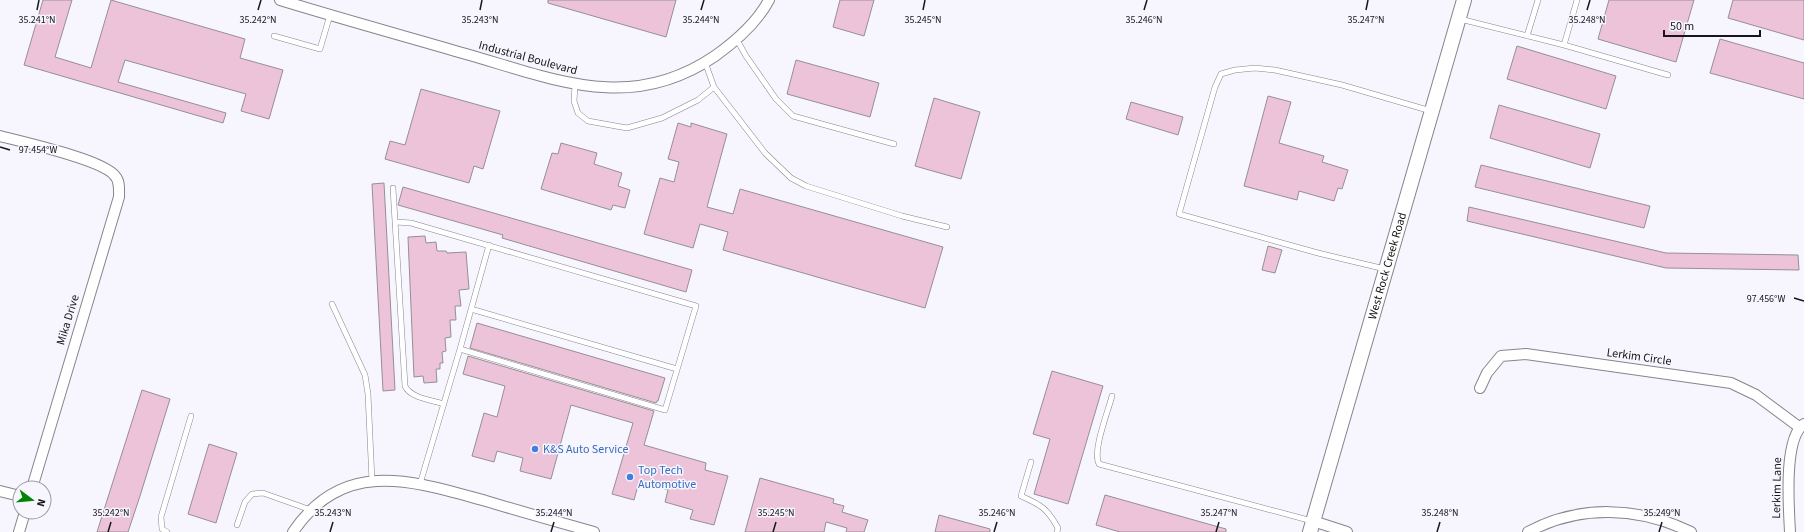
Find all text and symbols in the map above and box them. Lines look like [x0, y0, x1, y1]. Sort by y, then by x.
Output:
scale bar [1664, 12, 1760, 38]
text: 35.241°N [18, 13, 56, 27]
text: 35.242°N [239, 13, 277, 27]
text: 35.243°N [461, 13, 499, 27]
text: 35.244°N [682, 13, 720, 27]
text: 35.245°N [904, 13, 942, 27]
text: 35.246°N [1125, 13, 1163, 27]
text: 35.247°N [1347, 13, 1385, 27]
text: 35.248°N [1568, 13, 1606, 27]
text: 50 m [1670, 18, 1694, 35]
street label: Industrial Boulevard [477, 37, 579, 79]
text: 97.454°W [19, 143, 57, 157]
street label: West Rock Creek Road [1363, 210, 1411, 321]
text: 97.456°W [1747, 292, 1785, 306]
street label: Mika Drive [52, 293, 84, 347]
street label: Lerkim Circle [1605, 344, 1673, 370]
place label: K&S Auto Service [543, 441, 628, 458]
marker: K&S Auto Service [530, 444, 540, 454]
street label: Lerkim Lane [1768, 457, 1786, 519]
place label: Top Tech Automotive [638, 462, 696, 493]
marker: Top Tech Automotive [625, 472, 635, 482]
north arrow [12, 480, 52, 520]
text: N [33, 497, 49, 508]
text: 35.242°N [92, 506, 130, 520]
text: 35.243°N [314, 506, 352, 520]
text: 35.244°N [535, 506, 573, 520]
text: 35.245°N [757, 506, 795, 520]
text: 35.246°N [978, 506, 1016, 520]
text: 35.247°N [1200, 506, 1238, 520]
text: 35.248°N [1421, 506, 1459, 520]
text: 35.249°N [1643, 506, 1681, 520]

